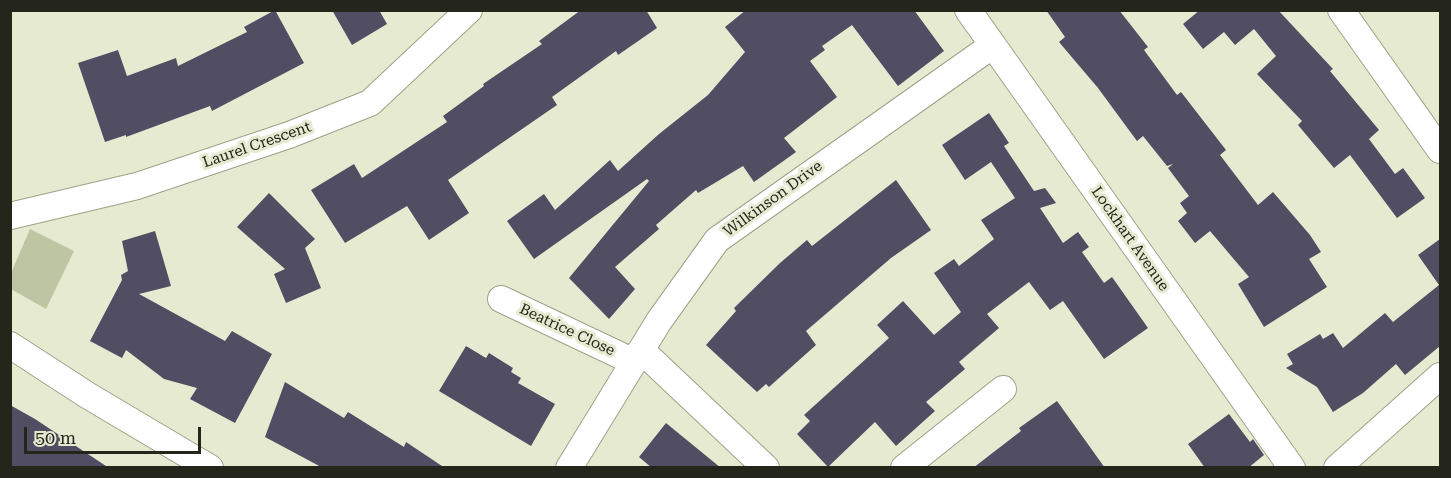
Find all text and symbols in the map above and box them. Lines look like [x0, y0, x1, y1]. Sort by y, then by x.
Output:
street label: Laurel Crescent [200, 118, 314, 172]
street label: Wilkinson Drive [720, 157, 826, 241]
street label: Lockhart Avenue [1087, 183, 1173, 295]
street label: Beatrice Close [516, 300, 618, 360]
scale bar [27, 415, 204, 453]
text: 50 m [35, 427, 76, 448]

